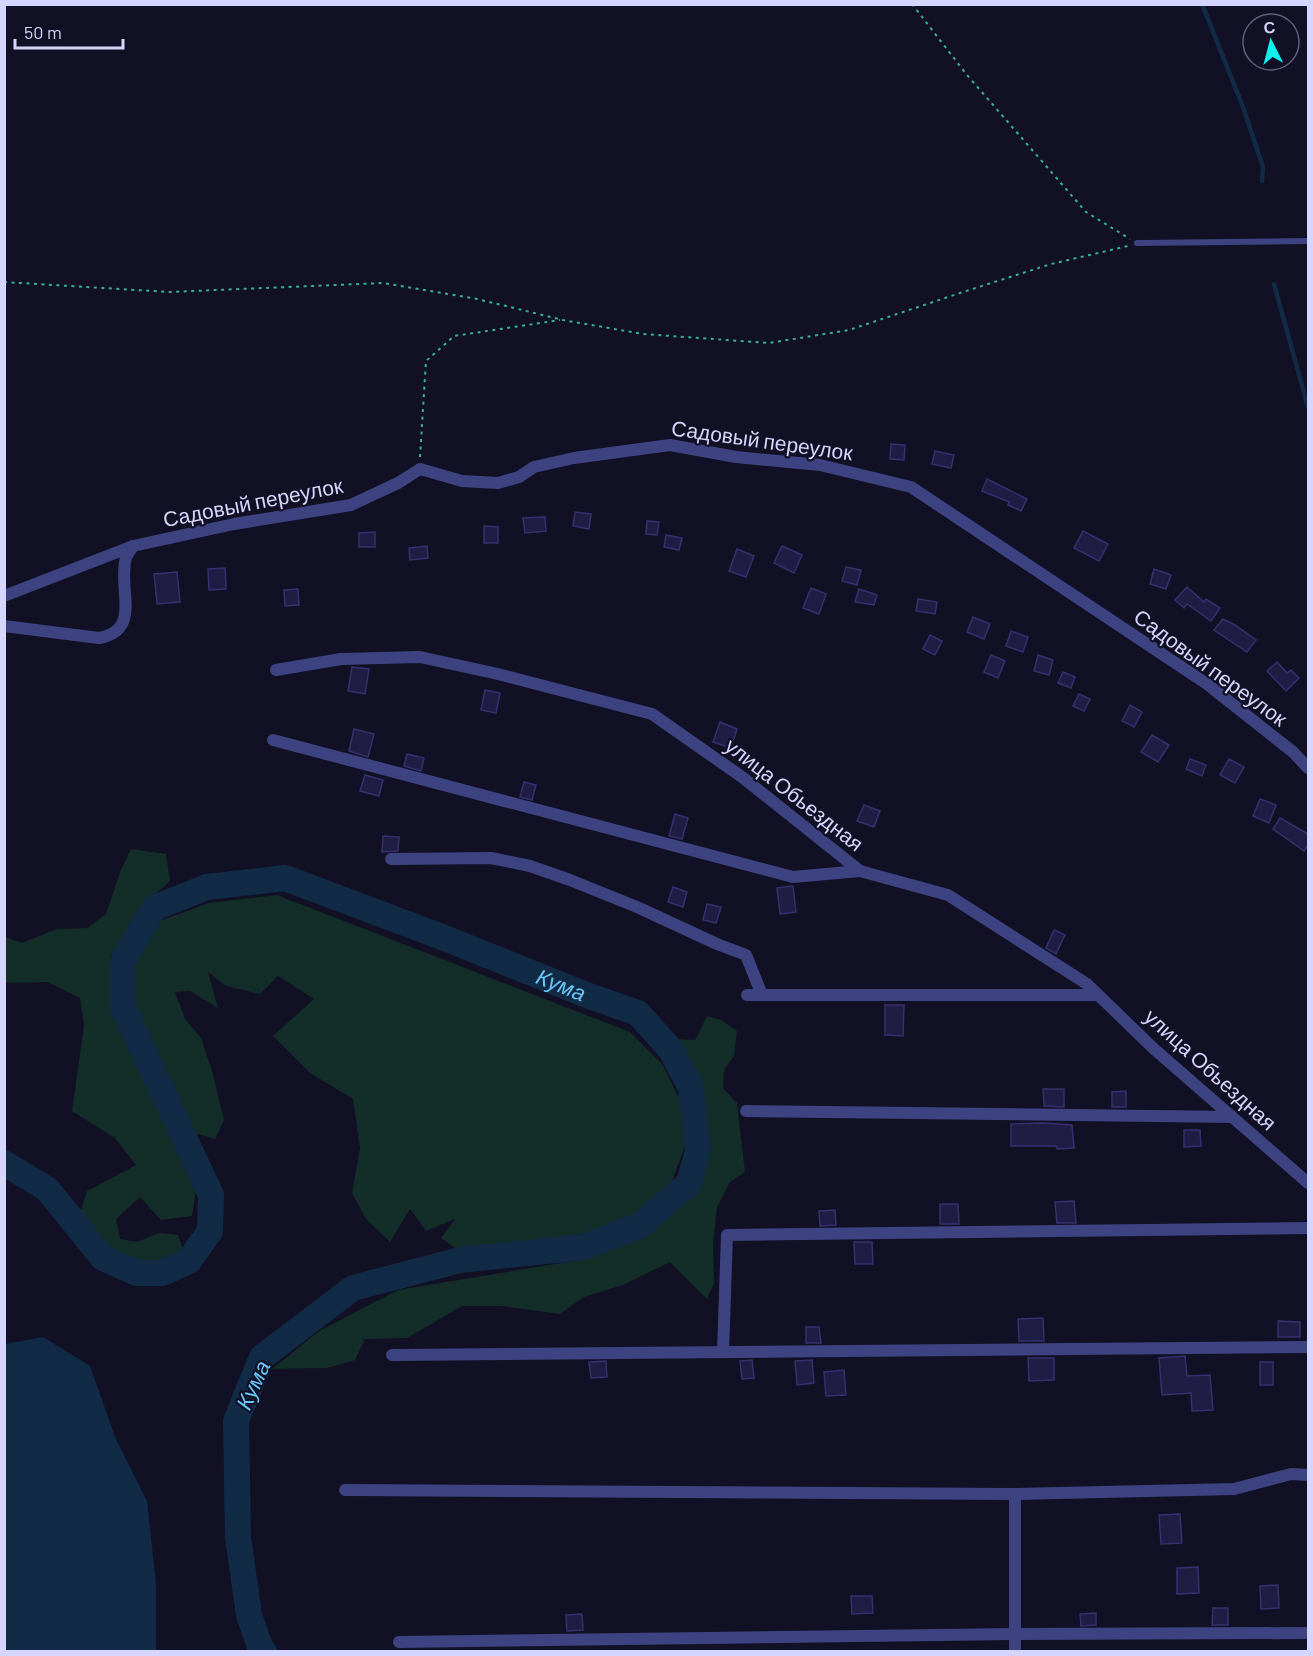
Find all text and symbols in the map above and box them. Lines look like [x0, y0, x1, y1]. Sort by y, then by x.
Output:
scale bar [15, 12, 123, 50]
north arrow [1241, 12, 1301, 72]
text: С [1263, 16, 1277, 37]
text: 50 m [24, 21, 62, 43]
street label: Садовый переулок [670, 414, 855, 465]
street label: Садовый переулок [161, 472, 346, 531]
street label: Садовый переулок [1130, 603, 1293, 731]
street label: улица Обьездная [721, 732, 869, 856]
water label: Кума [533, 962, 590, 1005]
street label: улица Обьездная [1140, 1003, 1282, 1135]
water label: Кума [230, 1356, 276, 1414]

